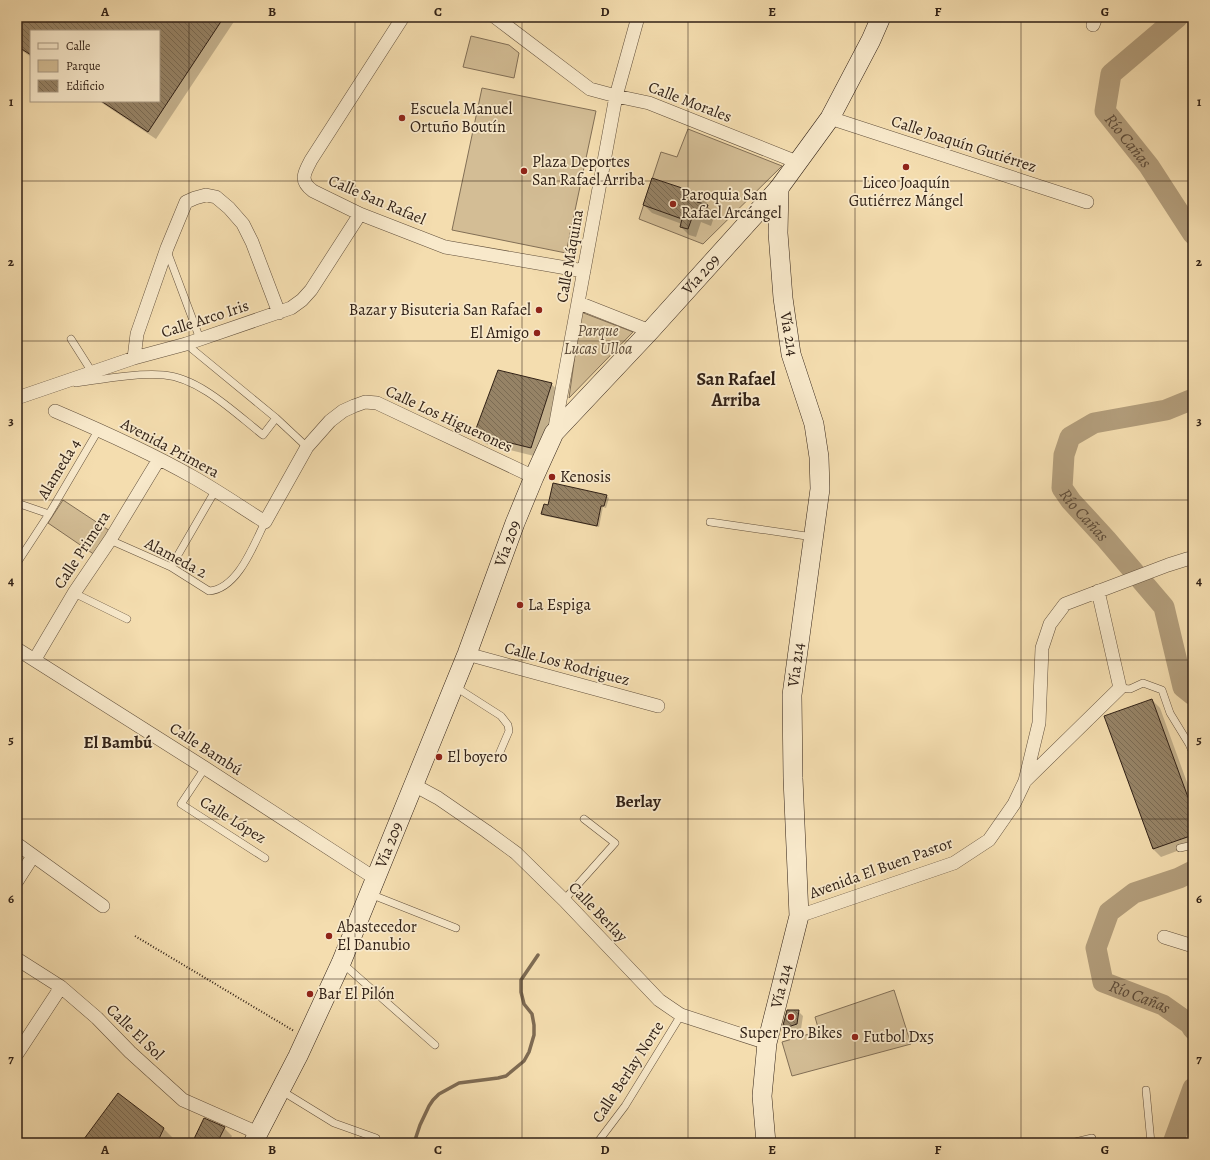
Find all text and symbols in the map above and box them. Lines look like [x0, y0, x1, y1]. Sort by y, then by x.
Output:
text: A [100, 3, 110, 20]
text: B [268, 3, 276, 20]
text: C [434, 3, 442, 20]
text: D [600, 3, 610, 20]
text: E [768, 3, 776, 20]
text: F [935, 3, 942, 20]
text: G [1101, 3, 1109, 20]
legend [30, 30, 160, 102]
text: Calle [66, 38, 90, 54]
text: Parque [66, 58, 101, 74]
street label: Calle Morales [645, 76, 735, 128]
text: Edificio [66, 78, 104, 94]
text: 1 [9, 93, 14, 110]
text: 1 [1197, 93, 1202, 110]
place label: Escuela Manuel Ortuño Boutín [410, 98, 512, 138]
water label: Río Cañas [1100, 108, 1158, 173]
street label: Calle Joaquín Gutiérrez [889, 110, 1039, 178]
marker: Escuela Manuel Ortuño Boutín [397, 113, 407, 123]
place label: Plaza Deportes San Rafael Arriba [532, 151, 645, 191]
marker: Liceo Joaquín Gutiérrez Mángel [901, 162, 911, 172]
marker: Plaza Deportes San Rafael Arriba [519, 166, 529, 176]
street label: Calle San Rafael [325, 170, 429, 230]
place label: Liceo Joaquín Gutiérrez Mángel [849, 172, 963, 212]
place label: Paroquia San Rafael Arcángel [681, 184, 782, 224]
marker: Paroquia San Rafael Arcángel [668, 199, 678, 209]
street label: Calle Máquina [551, 207, 589, 304]
street label: Vía 209 [676, 249, 725, 300]
text: 2 [8, 253, 15, 270]
text: 2 [1196, 253, 1203, 270]
street label: Calle Arco Iris [158, 294, 252, 344]
place label: Bazar y Bisuteria San Rafael [349, 299, 531, 321]
marker: Bazar y Bisuteria San Rafael [534, 305, 544, 315]
street label: Vía 214 [774, 309, 804, 358]
park label: Parque Lucas Ulloa [564, 320, 633, 360]
place label: El Amigo [470, 322, 529, 344]
marker: El Amigo [532, 328, 542, 338]
district label: San Rafael Arriba [696, 367, 776, 412]
street label: Calle Los Higuerones [382, 380, 516, 458]
text: 3 [8, 412, 14, 429]
street label: Avenida Primera [116, 412, 224, 483]
text: 3 [1196, 412, 1202, 429]
street label: Alameda 4 [32, 434, 86, 504]
place label: Kenosis [560, 466, 611, 488]
marker: Kenosis [547, 472, 557, 482]
water label: Río Cañas [1054, 484, 1114, 546]
street label: Calle Primera [49, 506, 116, 593]
street label: Vía 209 [489, 517, 526, 570]
street label: Alameda 2 [140, 532, 211, 584]
text: 4 [8, 572, 14, 589]
text: 4 [1196, 572, 1202, 589]
place label: La Espiga [528, 594, 591, 616]
marker: La Espiga [515, 600, 525, 610]
street label: Calle Los Rodriguez [502, 637, 632, 691]
street label: Vía 214 [782, 641, 810, 689]
street label: Calle Bambú [165, 717, 247, 781]
text: 5 [8, 731, 14, 748]
district label: El Bambú [84, 731, 153, 754]
text: 5 [1196, 731, 1202, 748]
place label: El boyero [447, 746, 507, 768]
marker: El boyero [434, 752, 444, 762]
district label: Berlay [615, 790, 662, 813]
street label: Calle López [196, 791, 270, 849]
street label: Vía 209 [370, 819, 408, 872]
street label: Avenida El Buen Pastor [805, 832, 956, 905]
street label: Calle Berlay [564, 877, 633, 948]
text: 6 [8, 890, 14, 907]
text: 6 [1196, 890, 1202, 907]
place label: Abastecedor El Danubio [336, 916, 417, 956]
marker: Abastecedor El Danubio [324, 931, 334, 941]
street label: Vía 214 [765, 962, 797, 1011]
water label: Río Cañas [1106, 974, 1176, 1019]
place label: Bar El Pilón [318, 983, 395, 1005]
marker: Bar El Pilón [305, 989, 315, 999]
street label: Calle El Sol [101, 999, 169, 1065]
marker: Super Pro Bikes [786, 1012, 796, 1022]
street label: Calle Berlay Norte [587, 1017, 669, 1127]
place label: Super Pro Bikes [740, 1022, 842, 1044]
place label: Futbol Dx5 [863, 1026, 934, 1048]
marker: Futbol Dx5 [850, 1032, 860, 1042]
text: 7 [8, 1050, 14, 1067]
text: 7 [1196, 1050, 1202, 1067]
text: A [100, 1141, 110, 1158]
text: B [268, 1141, 276, 1158]
text: C [434, 1141, 442, 1158]
text: D [600, 1141, 610, 1158]
text: E [768, 1141, 776, 1158]
text: F [935, 1141, 942, 1158]
text: G [1101, 1141, 1109, 1158]

